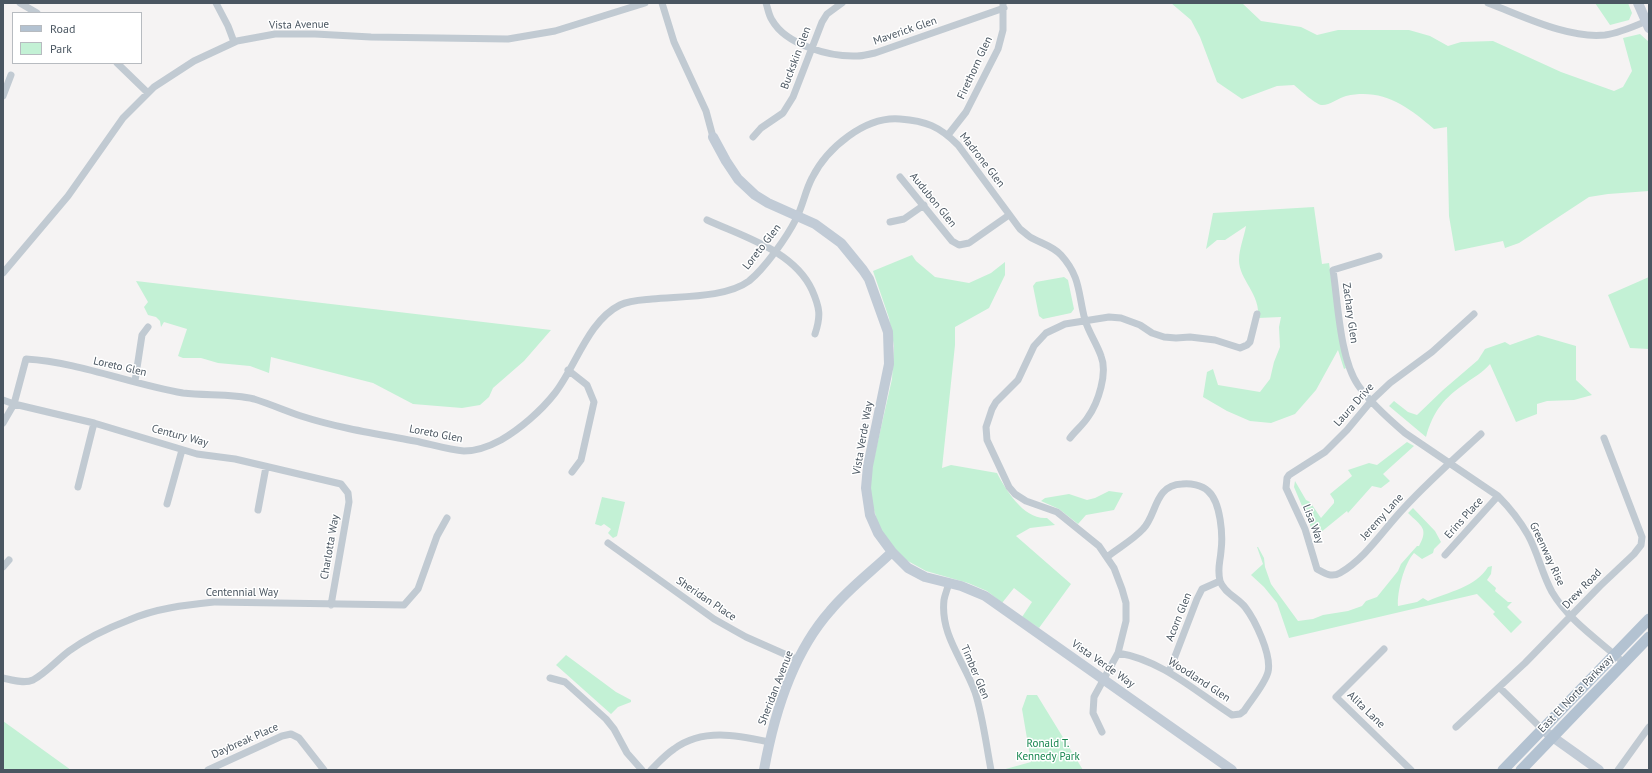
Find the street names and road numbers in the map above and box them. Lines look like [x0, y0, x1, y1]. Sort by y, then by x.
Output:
street label: Maverick Glen [871, 14, 939, 48]
street label: Vista Avenue [269, 18, 329, 32]
street label: Buckskin Glen [778, 25, 814, 91]
street label: Firethorn Glen [955, 34, 995, 102]
street label: Madrone Glen [957, 130, 1007, 190]
street label: Audubon Glen [907, 170, 959, 230]
street label: Loreto Glen [740, 222, 784, 272]
street label: Zachary Glen [1339, 282, 1361, 344]
street label: Loreto Glen [92, 354, 148, 380]
street label: Laura Drive [1331, 381, 1377, 429]
street label: Vista Verde Way [850, 400, 876, 476]
street label: Century Way [150, 422, 210, 450]
street label: Loreto Glen [408, 422, 464, 446]
street label: Jeremy Lane [1358, 491, 1406, 543]
street label: Erins Place [1442, 495, 1486, 541]
street label: Lisa Way [1300, 503, 1326, 545]
street label: Charlotta Way [318, 514, 342, 580]
street label: Greenway Rise [1526, 520, 1568, 588]
street label: Drew Road [1560, 566, 1604, 612]
street label: Sheridan Place [673, 574, 739, 624]
street label: Centennial Way [206, 586, 278, 600]
street label: Acorn Glen [1163, 591, 1195, 643]
street label: Vista Verde Way [1069, 637, 1137, 691]
street label: Timber Glen [958, 643, 992, 701]
street label: Sheridan Avenue [756, 649, 796, 727]
street label: East El Norte Parkway [1535, 652, 1617, 736]
street label: Woodland Glen [1165, 655, 1233, 705]
street label: Alita Lane [1344, 689, 1388, 731]
street label: Daybreak Place [210, 720, 280, 762]

